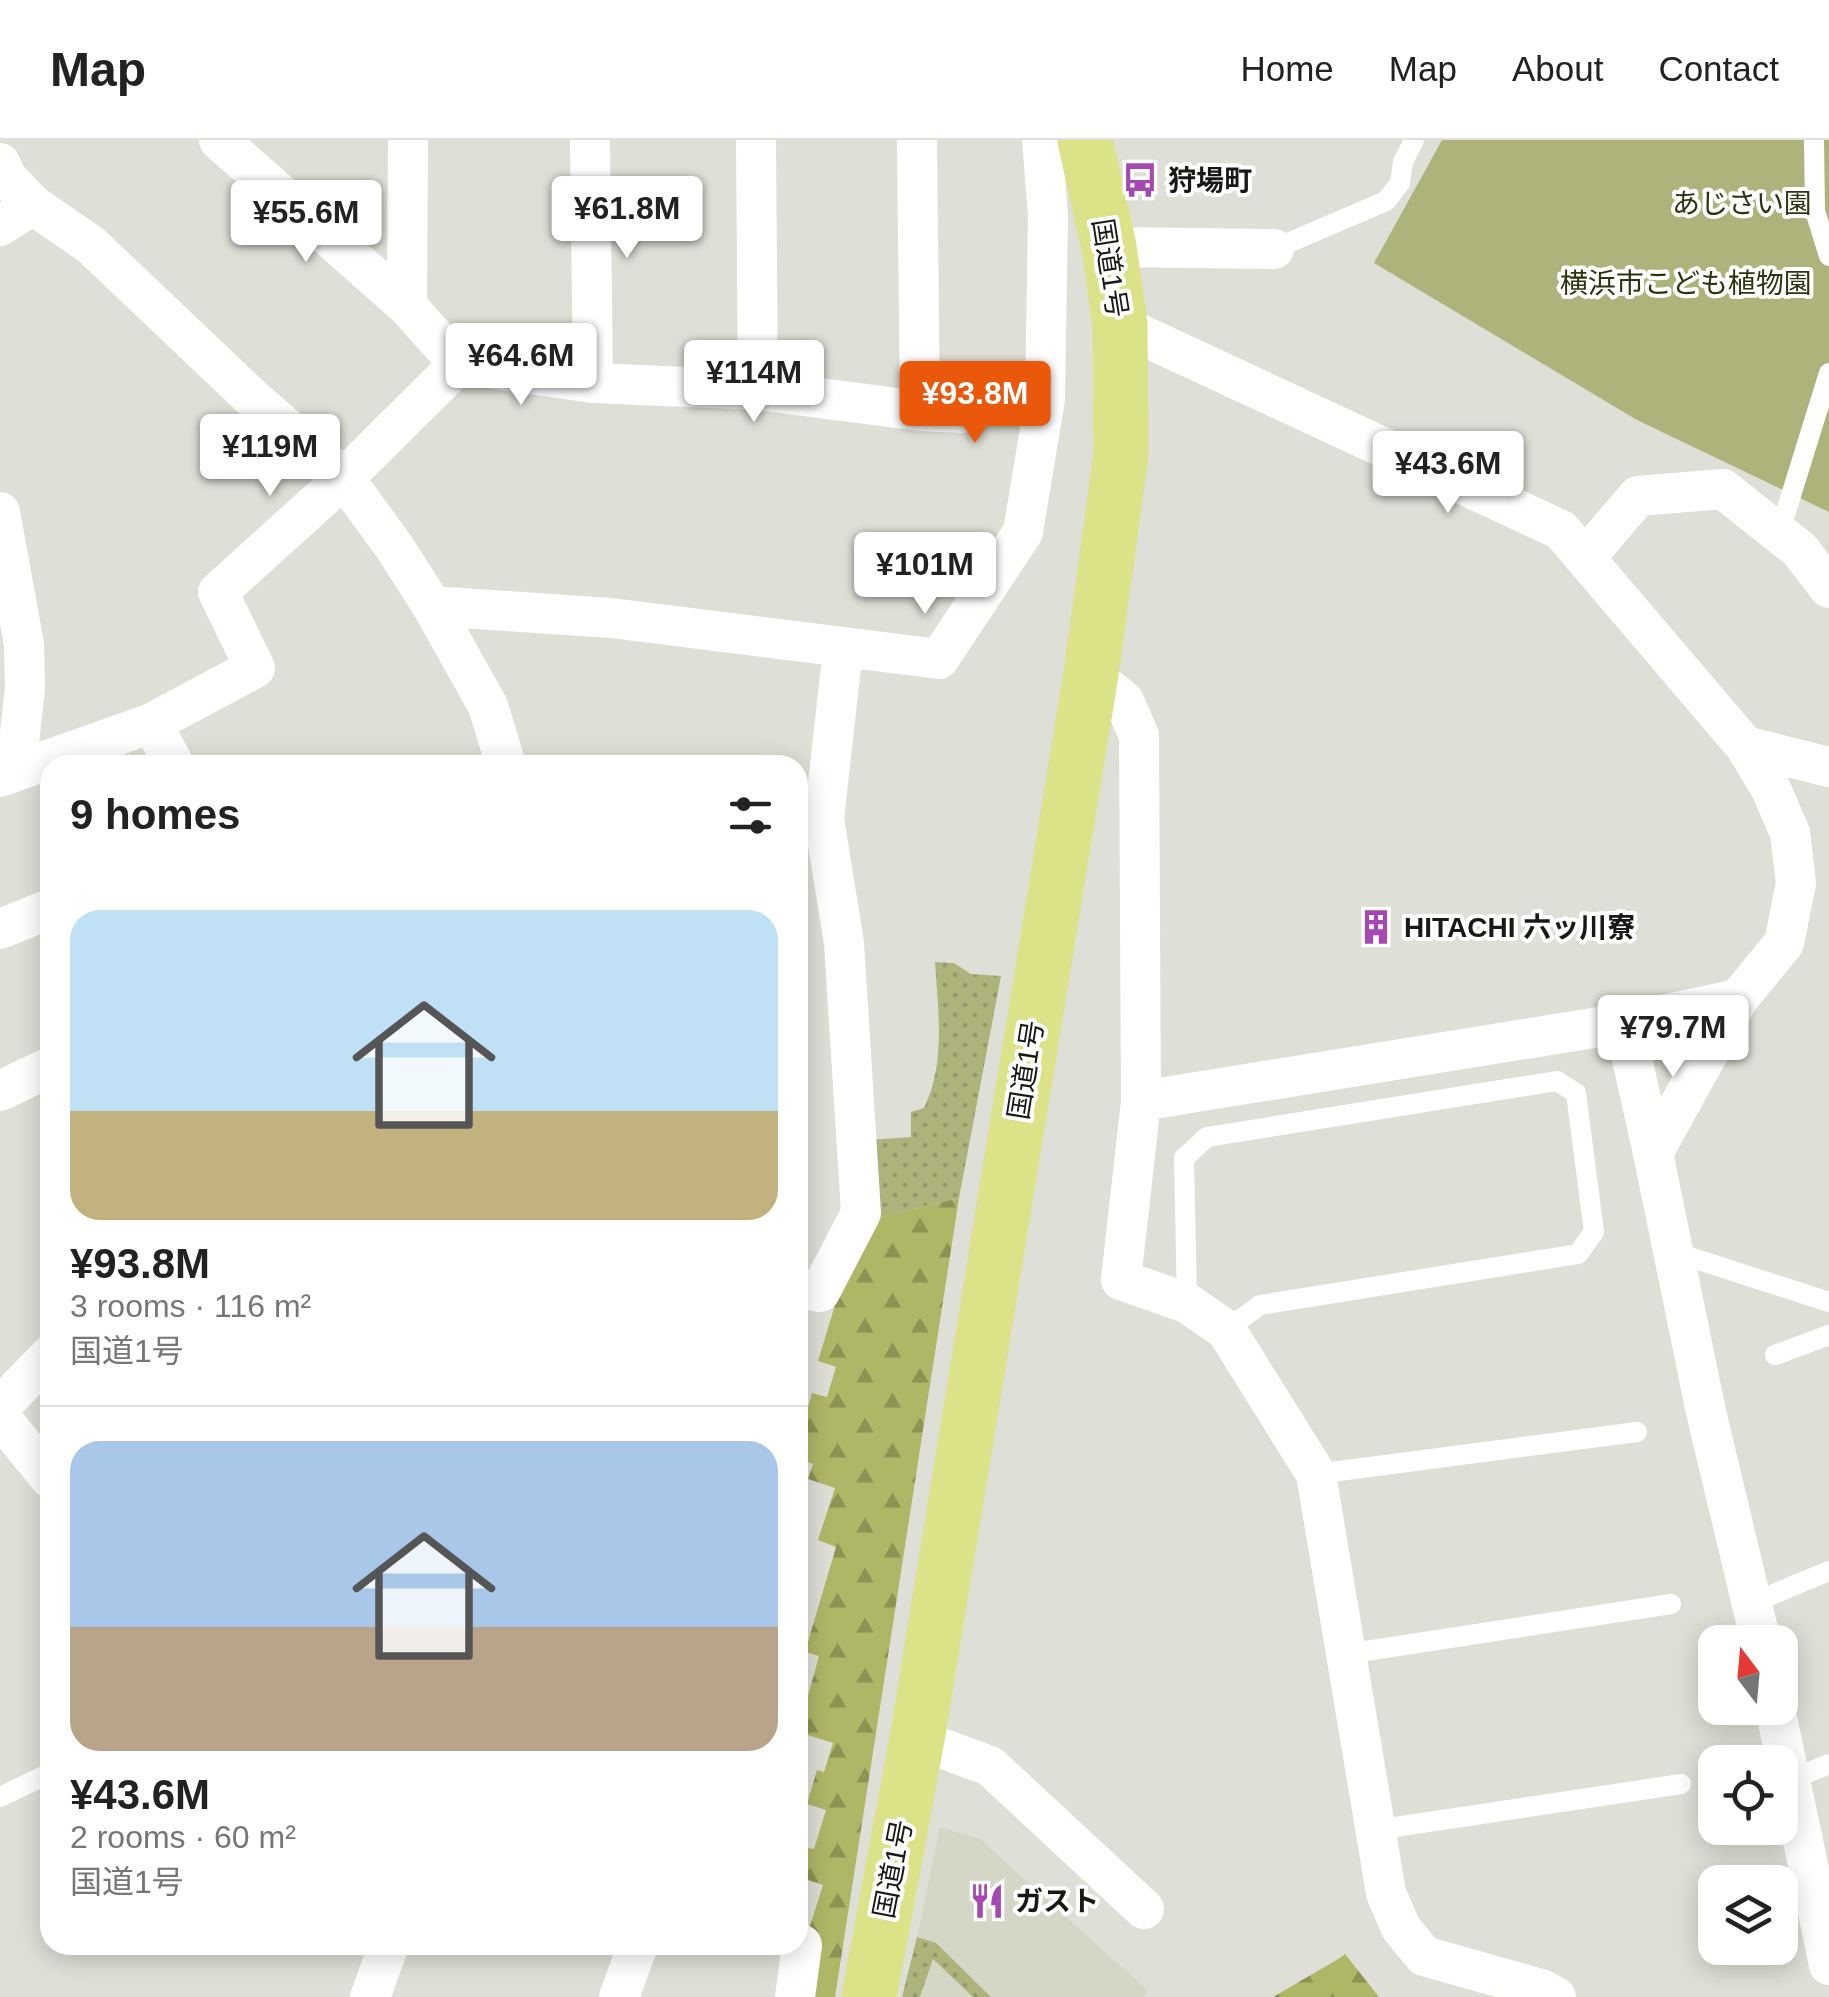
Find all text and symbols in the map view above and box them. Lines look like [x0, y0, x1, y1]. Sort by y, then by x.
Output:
text: Map [50, 43, 146, 96]
text: Home [1240, 49, 1334, 88]
text: Map [1389, 49, 1457, 88]
text: About [1512, 49, 1603, 88]
text: Contact [1658, 49, 1779, 88]
bus stop icon: 狩場町 [1121, 161, 1159, 199]
place label: 狩場町 [1168, 165, 1252, 196]
pin: ¥61.8M [546, 176, 708, 261]
pin: ¥55.6M [225, 180, 387, 265]
park label: あじさい園 [1672, 188, 1812, 219]
text: ¥61.8M [574, 190, 680, 226]
text: ¥55.6M [253, 194, 359, 230]
street label: 国道1号 [1087, 216, 1133, 320]
park label: 横浜市こども植物園 [1560, 268, 1812, 299]
pin: ¥64.6M [440, 323, 602, 408]
text: ¥64.6M [468, 337, 574, 373]
pin: ¥114M [684, 340, 824, 425]
text: ¥114M [706, 354, 802, 390]
pin: ¥93.8M [894, 361, 1056, 446]
text: ¥93.8M [922, 375, 1028, 411]
pin: ¥119M [200, 414, 340, 499]
text: ¥119M [222, 428, 318, 464]
pin: ¥43.6M [1367, 431, 1529, 516]
text: ¥43.6M [1395, 445, 1501, 481]
pin: ¥101M [855, 532, 995, 617]
text: ¥101M [876, 546, 974, 582]
icon: filters [723, 788, 778, 843]
text: 9 homes [70, 791, 240, 838]
building icon: HITACHI 六ッ川寮 [1357, 908, 1395, 946]
place label: HITACHI 六ッ川寮 [1404, 912, 1635, 943]
icon: home [334, 975, 514, 1155]
pin: ¥79.7M [1592, 995, 1754, 1080]
text: ¥79.7M [1620, 1009, 1726, 1045]
street label: 国道1号 [1003, 1018, 1049, 1122]
text: ¥93.8M [70, 1240, 210, 1287]
text: 3 rooms · 116 m² [70, 1288, 311, 1324]
text: 国道1号 [70, 1333, 184, 1369]
icon: home [334, 1506, 514, 1686]
north arrow [1698, 1625, 1798, 1725]
map controls [1698, 1625, 1798, 1965]
button: locate [1698, 1745, 1798, 1845]
text: ¥43.6M [70, 1771, 210, 1818]
street label: 国道1号 [868, 1817, 918, 1921]
text: 2 rooms · 60 m² [70, 1819, 296, 1855]
text: 国道1号 [70, 1864, 184, 1900]
button: layers [1698, 1865, 1798, 1965]
restaurant icon: ガスト [968, 1882, 1006, 1920]
place label: ガスト [1015, 1886, 1099, 1917]

